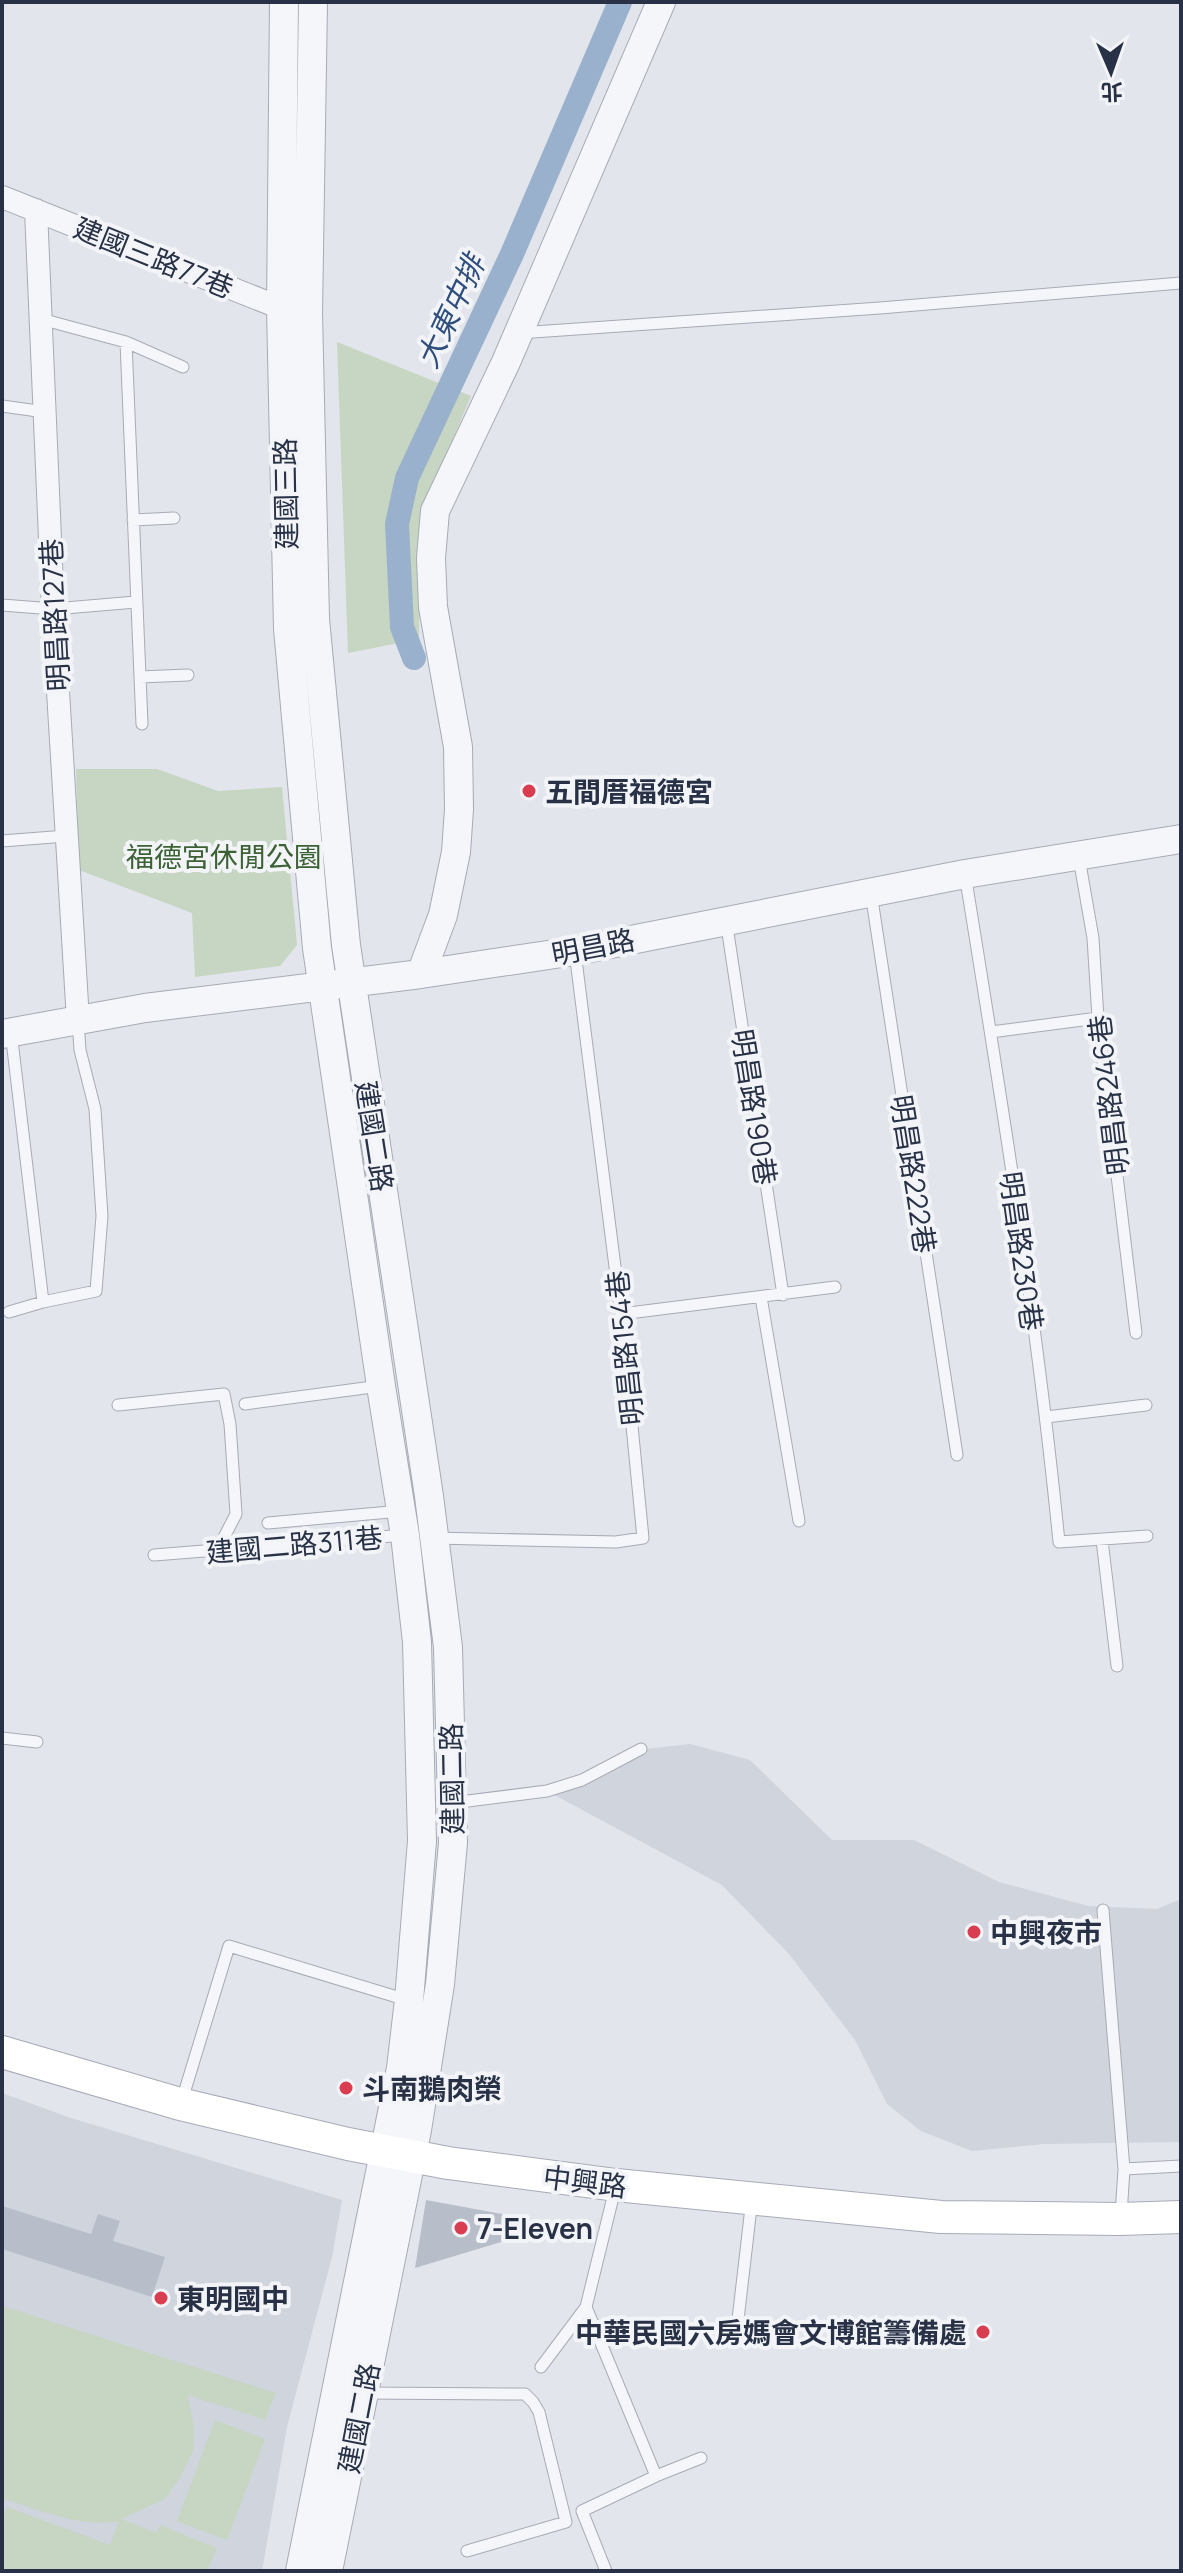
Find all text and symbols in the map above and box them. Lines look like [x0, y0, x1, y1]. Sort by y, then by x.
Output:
north arrow [1071, 32, 1151, 112]
text: 北 [1100, 77, 1123, 107]
street label: 建國三路77巷 [69, 208, 239, 306]
water label: 大東中排 [406, 244, 496, 374]
street label: 建國三路 [265, 438, 305, 550]
street label: 明昌路127巷 [31, 538, 77, 692]
place label: 五間厝福德宮 [545, 772, 713, 810]
marker: 五間厝福德宮 [520, 782, 538, 800]
park label: 福德宮休閒公園 [126, 837, 322, 875]
street label: 明昌路 [548, 919, 638, 973]
street label: 明昌路246巷 [1079, 1013, 1137, 1177]
street label: 明昌路190巷 [724, 1026, 786, 1188]
street label: 建國二路 [347, 1078, 403, 1194]
street label: 明昌路222巷 [883, 1092, 945, 1256]
street label: 明昌路230巷 [992, 1169, 1052, 1333]
street label: 明昌路154巷 [597, 1269, 651, 1427]
street label: 建國二路311巷 [204, 1517, 384, 1571]
street label: 建國二路 [431, 1723, 471, 1835]
place label: 中興夜市 [990, 1913, 1102, 1951]
marker: 中興夜市 [965, 1923, 983, 1941]
place label: 斗南鵝肉榮 [362, 2069, 502, 2107]
marker: 斗南鵝肉榮 [337, 2079, 355, 2097]
street label: 中興路 [541, 2157, 629, 2205]
place label: 7-Eleven [477, 2209, 593, 2247]
marker: 7-Eleven [452, 2219, 470, 2237]
place label: 東明國中 [177, 2279, 289, 2317]
marker: 東明國中 [152, 2289, 170, 2307]
place label: 中華民國六房媽會文博館籌備處 [575, 2313, 967, 2351]
marker: 中華民國六房媽會文博館籌備處 [974, 2323, 992, 2341]
street label: 建國二路 [329, 2359, 387, 2477]

